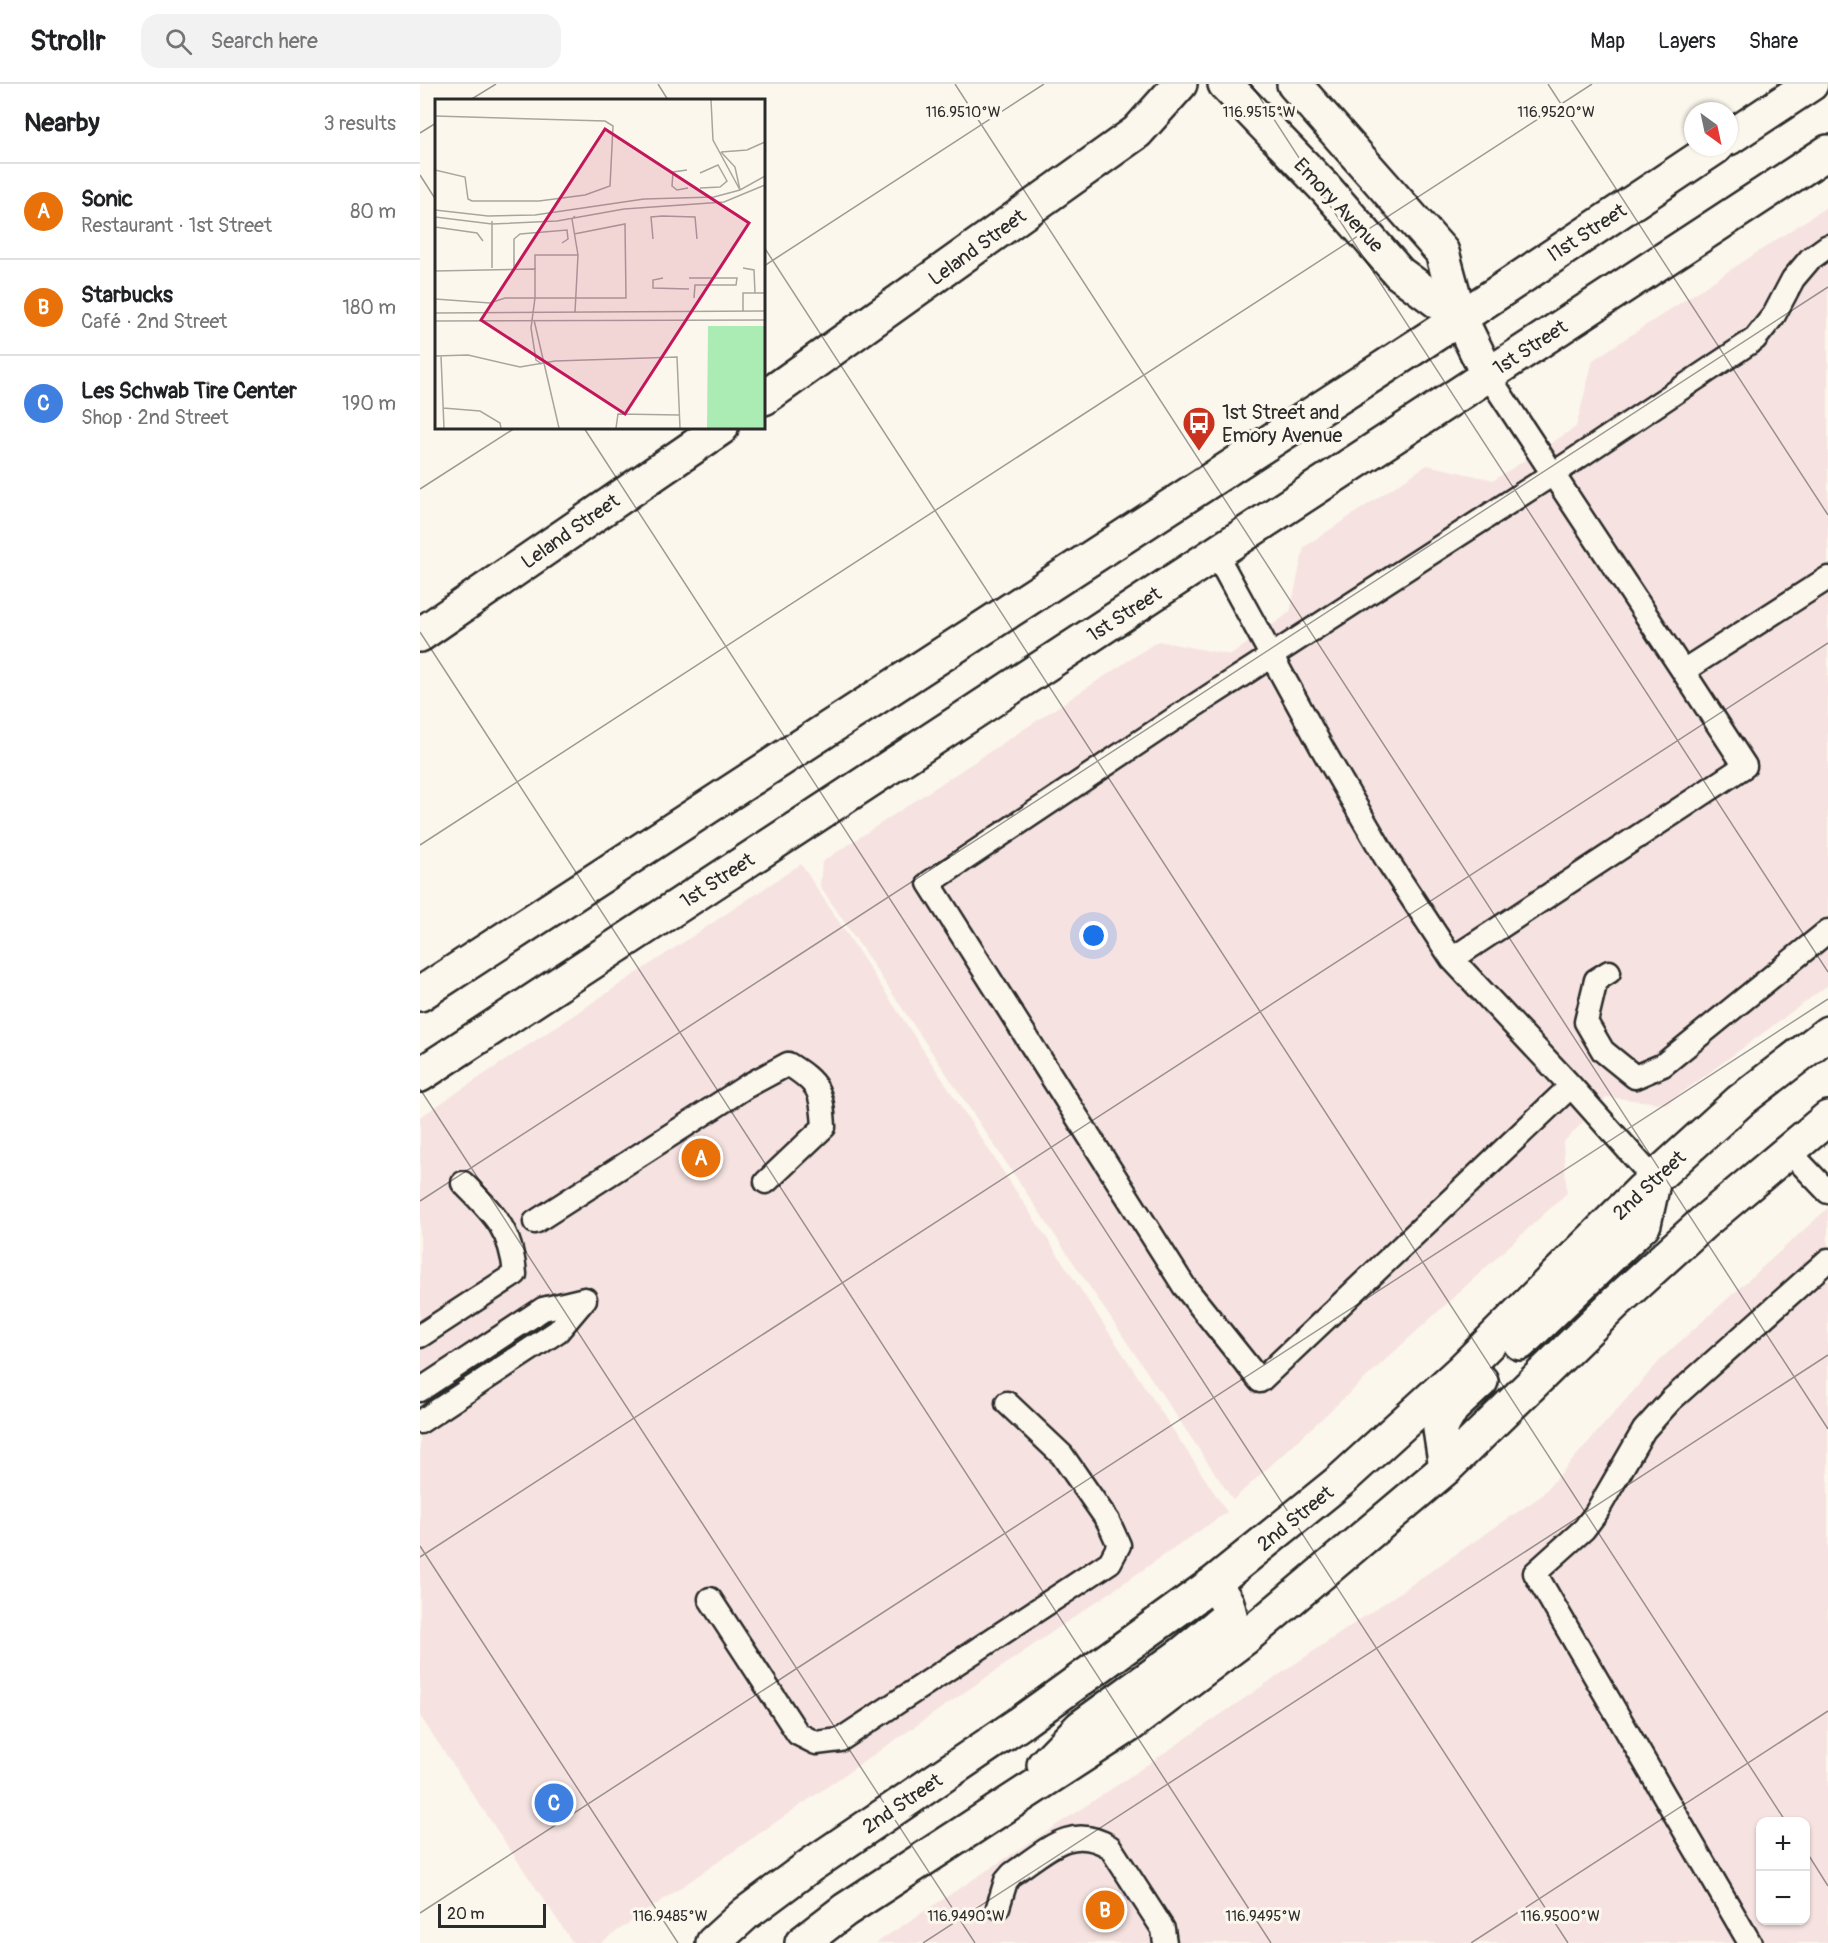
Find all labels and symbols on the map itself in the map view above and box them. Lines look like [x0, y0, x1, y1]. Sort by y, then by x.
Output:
inset map [435, 99, 765, 429]
north arrow [1684, 102, 1738, 156]
text: 116.9510°W [925, 103, 1001, 122]
text: 116.9515°W [1223, 103, 1296, 122]
text: 116.9520°W [1517, 103, 1595, 122]
street label: Emory Avenue [1288, 153, 1389, 258]
street label: l1st Street [1543, 197, 1632, 267]
street label: Leland Street [924, 203, 1032, 291]
street label: 1st Street [1488, 314, 1573, 381]
place label: 1st Street and Emory Avenue [1222, 400, 1343, 448]
bus stop icon: 1st Street and Emory Avenue [1181, 405, 1217, 452]
street label: Leland Street [516, 488, 625, 574]
street label: 1st Street [1082, 581, 1167, 648]
street label: 1st Street [675, 847, 760, 914]
your location [1079, 921, 1108, 950]
pin: A [682, 1136, 720, 1180]
street label: 2nd Street [1608, 1145, 1692, 1226]
street label: 2nd Street [1252, 1479, 1339, 1557]
street label: 2nd Street [858, 1767, 948, 1839]
pin: C [534, 1780, 574, 1826]
pin: B [1086, 1888, 1124, 1932]
scale bar [438, 1901, 546, 1928]
text: 116.9485°W [632, 1907, 708, 1926]
text: 116.9490°W [927, 1907, 1005, 1926]
text: 116.9495°W [1225, 1907, 1301, 1926]
text: 116.9500°W [1520, 1907, 1600, 1926]

